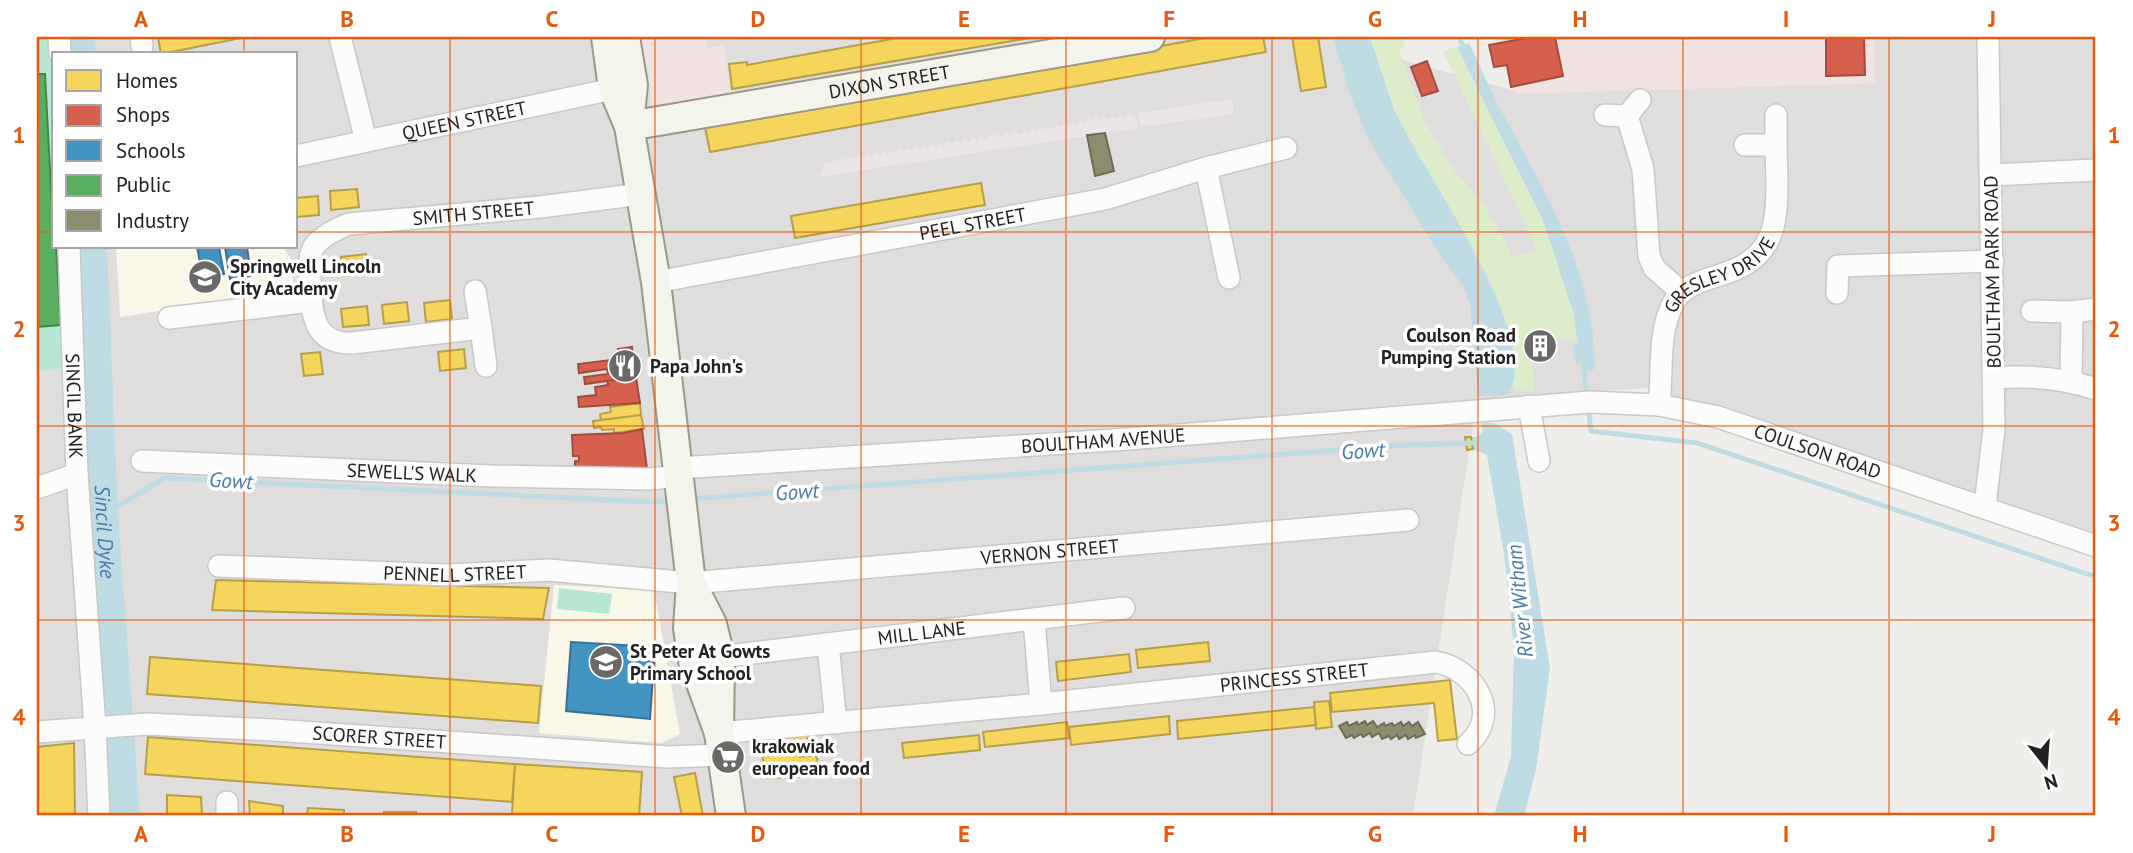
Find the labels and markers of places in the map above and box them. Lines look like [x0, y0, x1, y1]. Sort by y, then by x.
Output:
place label: Springwell Lincoln City Academy [230, 254, 381, 300]
school or university icon: Springwell Lincoln City Academy [186, 258, 224, 296]
place label: Coulson Road Pumping Station [1381, 323, 1516, 369]
building icon: Coulson Road Pumping Station [1521, 327, 1559, 365]
restaurant icon: Papa John's [606, 347, 644, 385]
place label: Papa John's [650, 354, 743, 378]
place label: St Peter At Gowts Primary School [630, 639, 770, 685]
school or university icon: St Peter At Gowts Primary School [587, 643, 625, 681]
place label: krakowiak european food [752, 734, 870, 780]
supermarket icon: krakowiak european food [709, 738, 747, 776]

